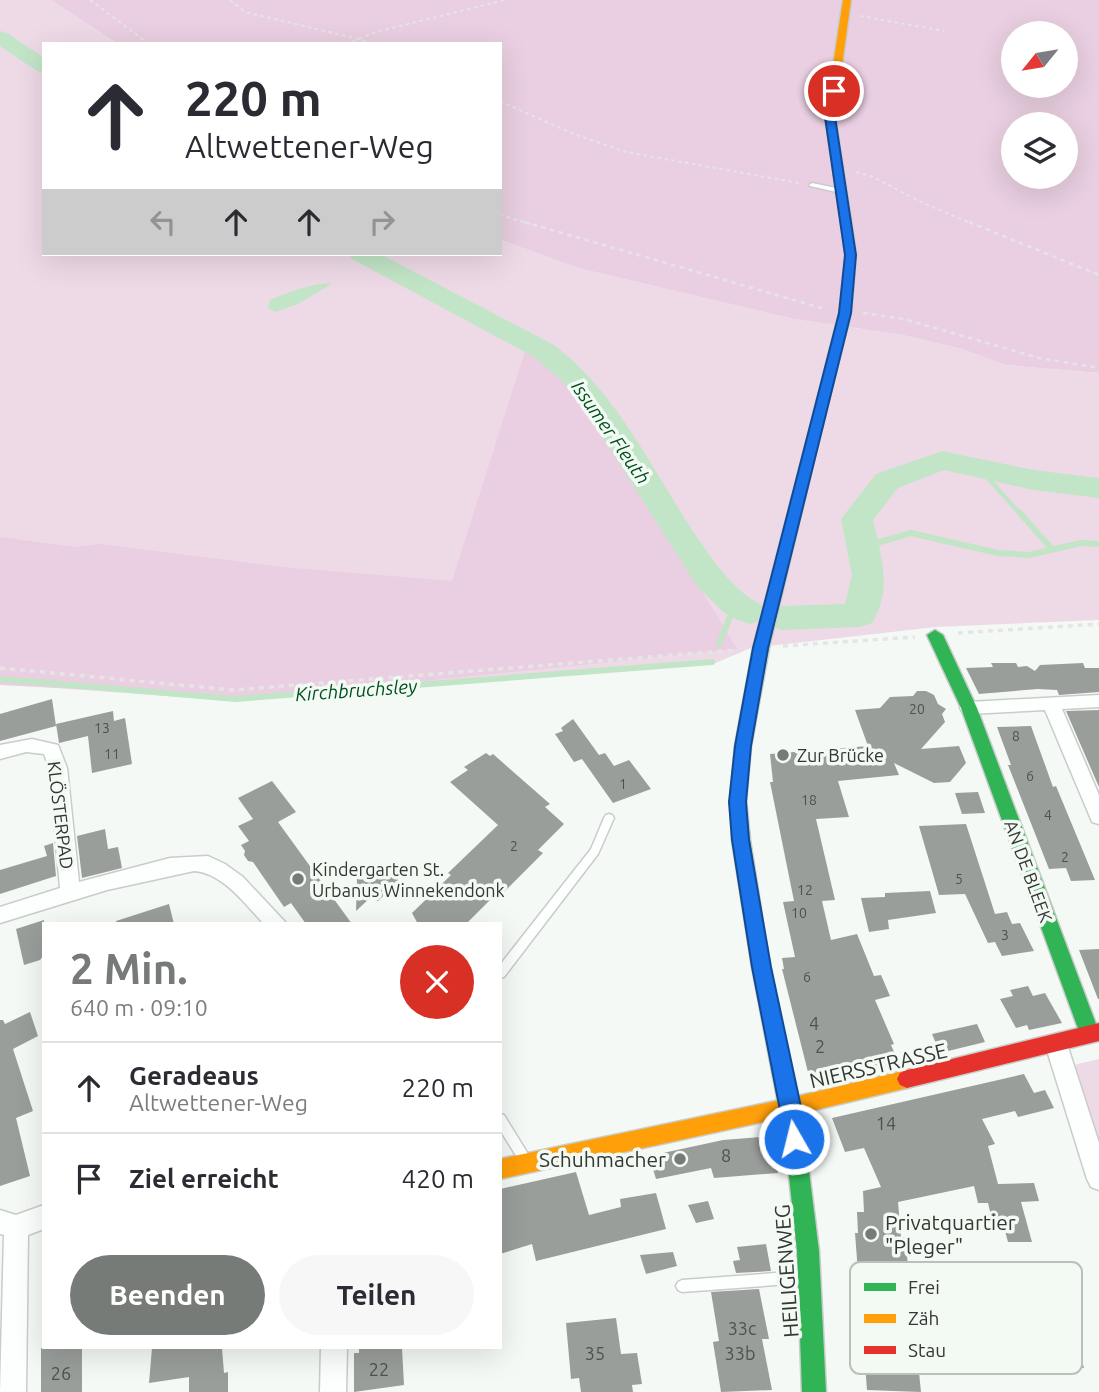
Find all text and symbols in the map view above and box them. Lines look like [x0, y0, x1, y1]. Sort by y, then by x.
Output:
north arrow [1001, 21, 1078, 98]
map controls [1001, 21, 1078, 189]
pin [804, 61, 864, 121]
icon: ahead [70, 70, 161, 161]
text: 220 m [185, 70, 322, 125]
icon: arrive [815, 72, 853, 110]
button: layers [1001, 112, 1078, 189]
text: Altwettener-Weg [185, 128, 434, 164]
icon: left [144, 203, 182, 241]
icon: ahead [217, 203, 255, 241]
icon: ahead [290, 203, 328, 241]
icon: right [363, 203, 401, 241]
water label: Issumer Fleuth [567, 376, 655, 488]
water label: Kirchbruchsley [294, 675, 419, 705]
house number: 20 [909, 701, 925, 717]
house number: 13 [94, 720, 110, 736]
house number: 8 [1012, 728, 1020, 744]
place label: Zur Brücke [797, 745, 884, 765]
house number: 11 [104, 746, 120, 762]
marker: Zur Brücke [775, 747, 791, 763]
street label: KLÖSTERPAD [44, 760, 78, 870]
house number: 6 [1026, 768, 1034, 784]
house number: 1 [619, 776, 627, 792]
house number: 18 [801, 792, 817, 808]
house number: 4 [1044, 807, 1052, 823]
street label: AN DE BLEEK [1001, 817, 1057, 925]
house number: 2 [510, 838, 518, 854]
house number: 2 [1061, 849, 1069, 865]
place label: Kindergarten St. Urbanus Winnekendonk [312, 859, 505, 900]
marker: Kindergarten St. Urbanus Winnekendonk [290, 871, 306, 887]
house number: 5 [955, 871, 963, 887]
house number: 12 [797, 882, 813, 898]
house number: 10 [791, 905, 807, 921]
house number: 3 [1001, 927, 1009, 943]
text: 2 Min. [70, 945, 188, 992]
button: close [400, 945, 474, 1019]
house number: 6 [803, 969, 811, 985]
text: 640 m · 09:10 [70, 995, 208, 1020]
house number: 4 [809, 1013, 819, 1033]
house number: 2 [815, 1036, 825, 1056]
street label: NIERSSTRASSE [807, 1038, 949, 1092]
text: Geradeaus [129, 1061, 259, 1090]
icon: ahead [70, 1069, 108, 1107]
text: 220 m [402, 1073, 474, 1102]
text: Altwettener-Weg [129, 1090, 308, 1115]
position arrow [757, 1102, 831, 1176]
house number: 14 [876, 1113, 896, 1133]
house number: 8 [721, 1145, 731, 1165]
place label: Schuhmacher [539, 1147, 666, 1171]
marker: Schuhmacher [672, 1151, 688, 1167]
icon: arrive [70, 1160, 108, 1198]
text: Ziel erreicht [129, 1164, 279, 1193]
text: 420 m [402, 1164, 474, 1193]
street label: HEILIGENWEG [769, 1204, 803, 1338]
place label: Privatquartier "Pleger" [885, 1210, 1016, 1258]
marker: Privatquartier "Pleger" [863, 1226, 879, 1242]
button: Beenden [70, 1255, 265, 1335]
button: Teilen [279, 1255, 474, 1335]
legend [850, 1262, 1082, 1374]
text: Frei [908, 1276, 940, 1298]
text: Zäh [908, 1307, 939, 1329]
house number: 33c [728, 1318, 756, 1338]
text: Stau [908, 1339, 946, 1361]
house number: 35 [585, 1343, 605, 1363]
house number: 33b [725, 1343, 755, 1363]
house number: 22 [369, 1359, 389, 1379]
house number: 26 [51, 1363, 71, 1383]

